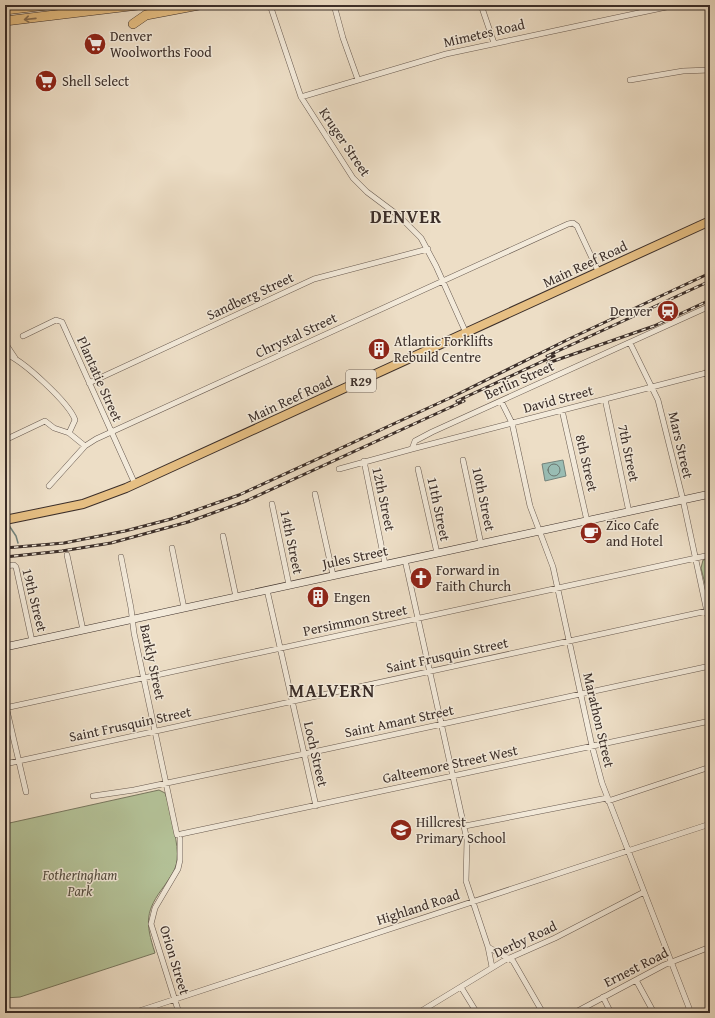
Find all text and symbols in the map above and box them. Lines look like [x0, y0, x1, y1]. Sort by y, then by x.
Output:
street label: Mimetes Road [441, 14, 527, 52]
one-way arrow [24, 15, 37, 22]
place label: Denver Woolworths Food [110, 26, 212, 62]
supermarket icon: Denver Woolworths Food [82, 31, 108, 57]
supermarket icon: Shell Select [33, 68, 59, 94]
place label: Shell Select [62, 71, 129, 91]
street label: Kruger Street [314, 103, 376, 181]
district label: DENVER [370, 203, 442, 230]
street label: Main Reef Road [540, 235, 631, 292]
street label: Sandberg Street [203, 267, 297, 325]
station icon: Denver [655, 298, 681, 324]
place label: Denver [610, 301, 652, 321]
street label: Chrystal Street [252, 307, 340, 363]
place label: Atlantic Forklifts Rebuild Centre [394, 331, 493, 367]
street label: Plantatie Street [72, 333, 128, 425]
building icon: Atlantic Forklifts Rebuild Centre [366, 336, 392, 362]
street label: Berlin Street [481, 356, 557, 404]
street label: Main Reef Road [245, 370, 336, 427]
road number: R29 [346, 370, 376, 392]
street label: David Street [521, 380, 595, 418]
street label: Mars Street [664, 410, 698, 480]
street label: 7th Street [613, 423, 645, 484]
street label: 8th Street [571, 432, 603, 494]
street label: 12th Street [367, 465, 401, 533]
street label: 10th Street [467, 465, 501, 533]
street label: 11th Street [422, 475, 456, 543]
street label: 14th Street [275, 508, 309, 576]
place label: Zico Cafe and Hotel [606, 515, 663, 551]
cafe icon: Zico Cafe and Hotel [578, 520, 604, 546]
street label: Jules Street [318, 540, 390, 574]
place label: Forward in Faith Church [436, 560, 511, 596]
church icon: Forward in Faith Church [408, 565, 434, 591]
street label: 19th Street [17, 566, 53, 634]
building icon: Engen [305, 584, 331, 610]
place label: Engen [334, 587, 370, 607]
street label: Persimmon Street [301, 599, 409, 641]
street label: Barkly Street [135, 622, 171, 702]
street label: Saint Frusquin Street [384, 632, 510, 678]
street label: Marathon Street [578, 671, 620, 769]
district label: MALVERN [289, 677, 375, 704]
street label: Saint Amant Street [343, 700, 455, 742]
street label: Saint Frusquin Street [67, 701, 193, 747]
street label: Loch Street [299, 719, 333, 789]
street label: Galteemore Street West [381, 740, 519, 788]
place label: Hillcrest Primary School [416, 812, 506, 848]
school or university icon: Hillcrest Primary School [388, 817, 414, 843]
park label: Fotheringham Park [42, 865, 117, 901]
street label: Highland Road [374, 884, 463, 930]
street label: Derby Road [490, 915, 560, 962]
street label: Orion Street [155, 923, 195, 997]
street label: Ernest Road [600, 942, 672, 992]

